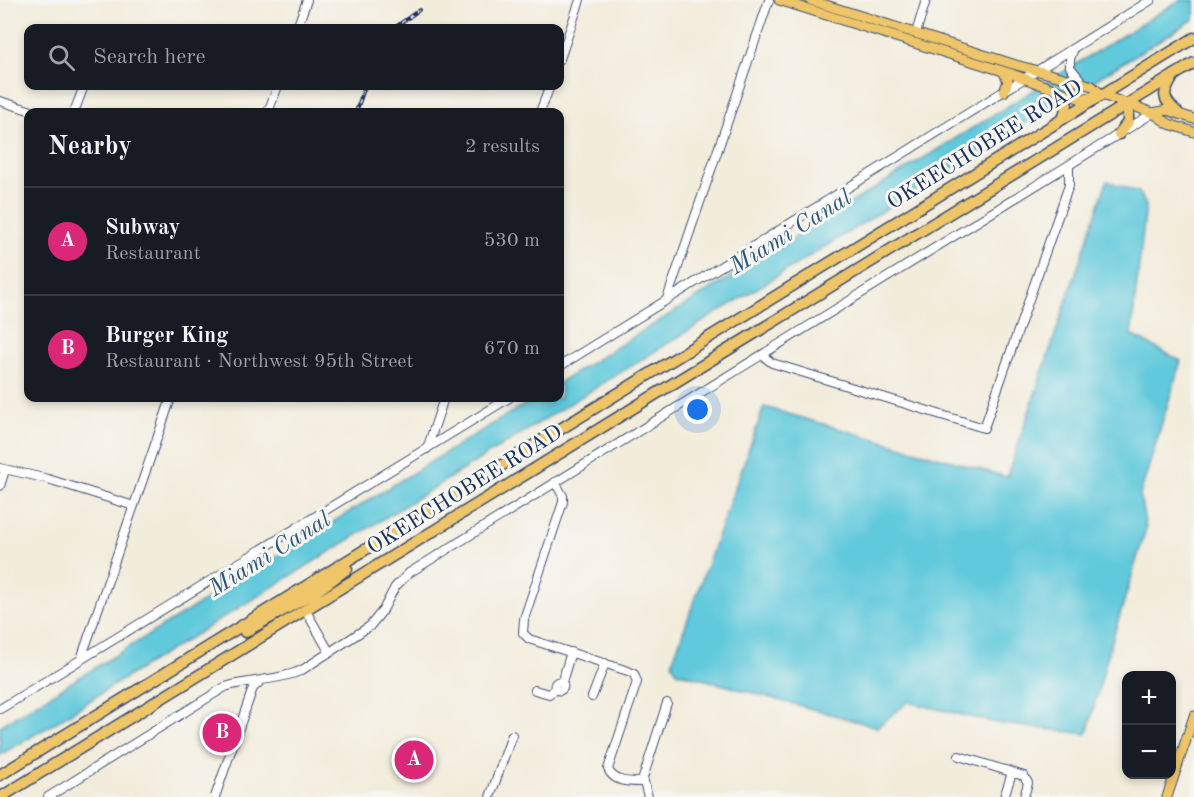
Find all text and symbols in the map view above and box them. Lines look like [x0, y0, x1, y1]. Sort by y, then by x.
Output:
search box [24, 24, 564, 90]
icon: search [45, 41, 78, 74]
text: Search here [93, 46, 206, 68]
street label: OKEECHOBEE ROAD [884, 76, 1086, 214]
text: Nearby [48, 134, 132, 160]
text: 2 results [465, 137, 540, 157]
water label: Miami Canal [725, 186, 856, 281]
text: Subway [105, 217, 180, 239]
text: A [60, 231, 75, 251]
text: 530 m [484, 231, 540, 251]
text: Restaurant [105, 244, 201, 264]
text: Burger King [105, 325, 228, 347]
text: B [60, 339, 75, 359]
text: 670 m [484, 339, 540, 359]
text: Restaurant · Northwest 95th Street [105, 352, 414, 372]
your location [683, 395, 712, 424]
street label: OKEECHOBEE ROAD [364, 421, 566, 559]
water label: Miami Canal [204, 508, 335, 603]
map controls [1122, 671, 1176, 779]
button: + [1122, 671, 1176, 725]
pin: B [202, 710, 242, 756]
button: − [1122, 725, 1176, 779]
pin: A [394, 738, 434, 783]

